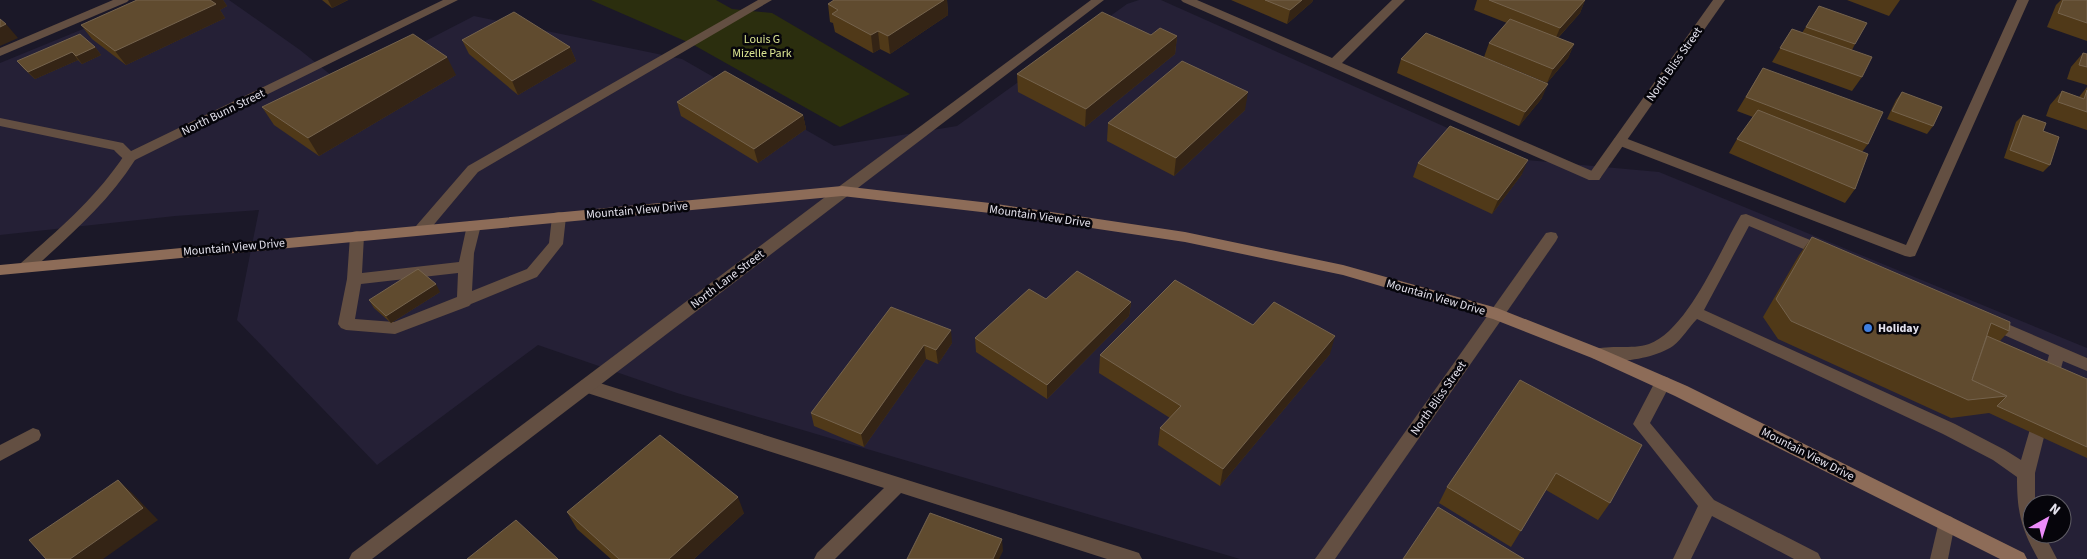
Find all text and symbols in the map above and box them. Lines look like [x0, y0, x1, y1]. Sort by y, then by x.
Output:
street label: North Bliss Street [1642, 24, 1706, 105]
park label: Louis G Mizelle Park [732, 31, 792, 62]
street label: North Bunn Street [179, 85, 268, 140]
street label: Mountain View Drive [585, 198, 689, 223]
street label: Mountain View Drive [988, 201, 1092, 232]
street label: Mountain View Drive [182, 235, 286, 260]
street label: North Lane Street [687, 246, 768, 313]
street label: Mountain View Drive [1384, 275, 1487, 320]
place label: Holiday [1878, 320, 1920, 337]
marker: Holiday [1862, 322, 1874, 334]
street label: North Bliss Street [1406, 358, 1470, 439]
street label: Mountain View Drive [1758, 424, 1857, 485]
north arrow [2022, 494, 2072, 544]
text: N [2045, 499, 2064, 520]

